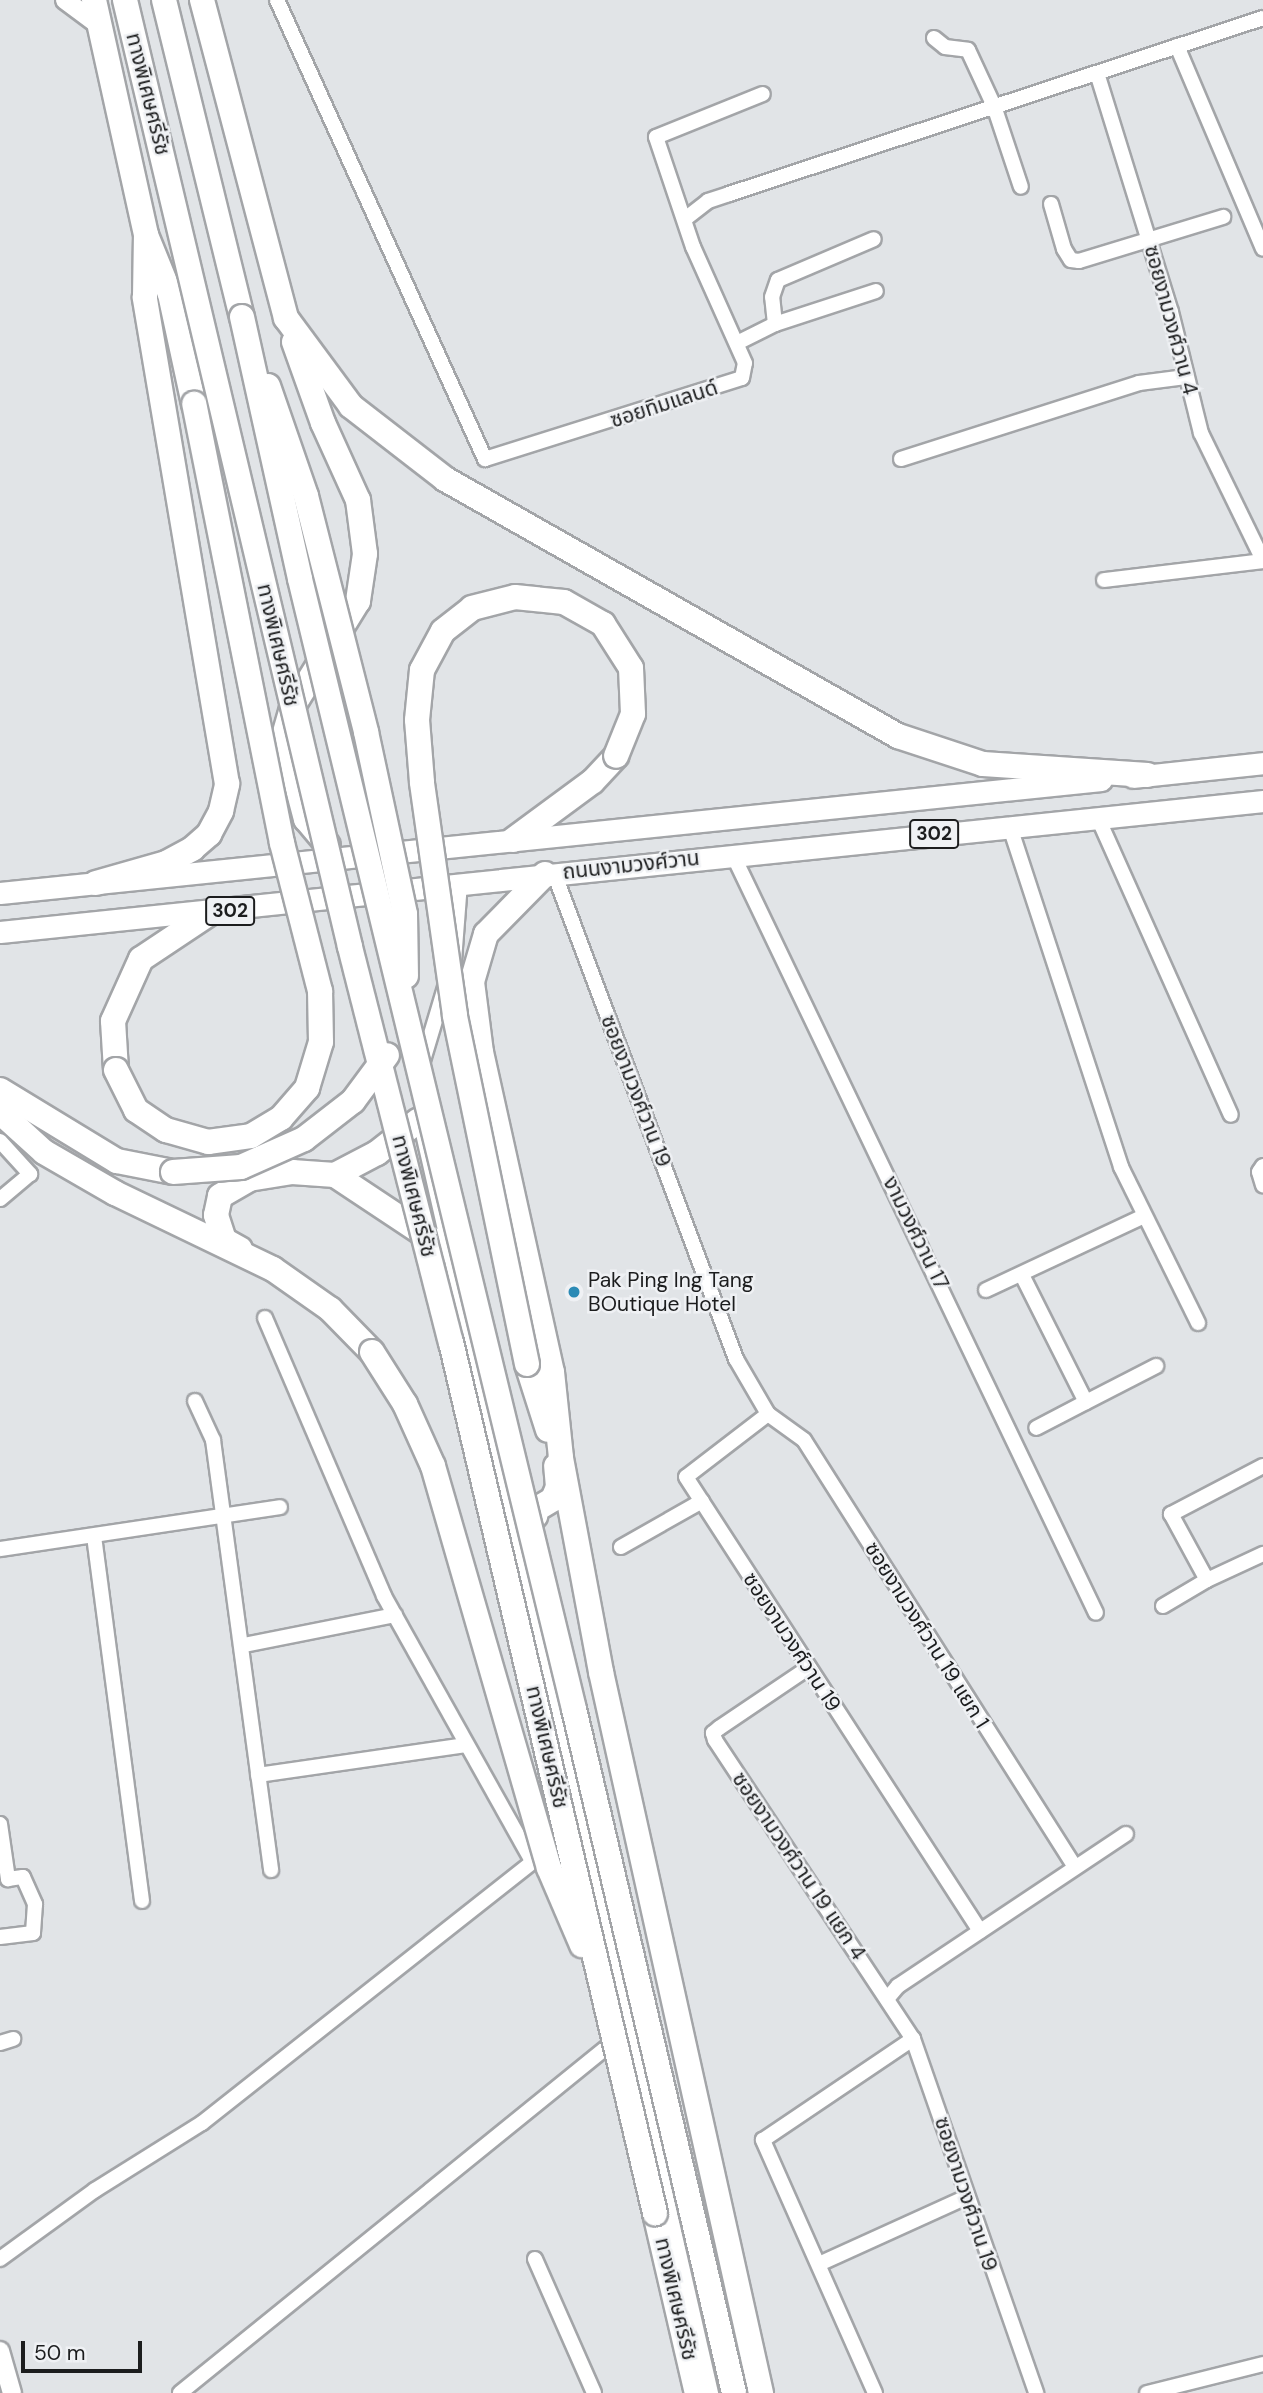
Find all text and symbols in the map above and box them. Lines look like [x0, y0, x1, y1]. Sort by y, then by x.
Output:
street label: ทางพิเศษศรีรัช [121, 30, 175, 158]
street label: ซอยงามวงศ์วาน 4 [1139, 242, 1203, 398]
street label: ซอยทิมแลนด์ [607, 375, 721, 433]
street label: ทางพิเศษศรีรัช [252, 581, 304, 709]
road number: 302 [908, 818, 960, 849]
street label: ถนนงามวงศ์วาน [561, 845, 701, 885]
road number: 302 [204, 896, 256, 926]
street label: ซอยงามวงศ์วาน 19 [595, 1011, 677, 1171]
street label: ทางพิเศษศรีรัช [387, 1132, 441, 1260]
street label: งามวงศ์วาน 17 [878, 1172, 954, 1294]
place label: Pak Ping Ing Tang BOutique Hotel [588, 1267, 754, 1317]
marker: Pak Ping Ing Tang BOutique Hotel [566, 1284, 582, 1300]
street label: ซอยงามวงศ์วาน 19 แยก 1 [859, 1537, 995, 1733]
street label: ซอยงามวงศ์วาน 19 [738, 1568, 846, 1716]
street label: ทางพิเศษศรีรัช [521, 1683, 573, 1811]
street label: ซอยงามวงศ์วาน 19 แยก 4 [727, 1767, 871, 1965]
street label: ซอยงามวงศ์วาน 19 [929, 2114, 1003, 2274]
street label: ทางพิเศษศรีรัช [650, 2235, 702, 2363]
scale bar [24, 2326, 145, 2370]
text: 50 m [34, 2339, 85, 2367]

